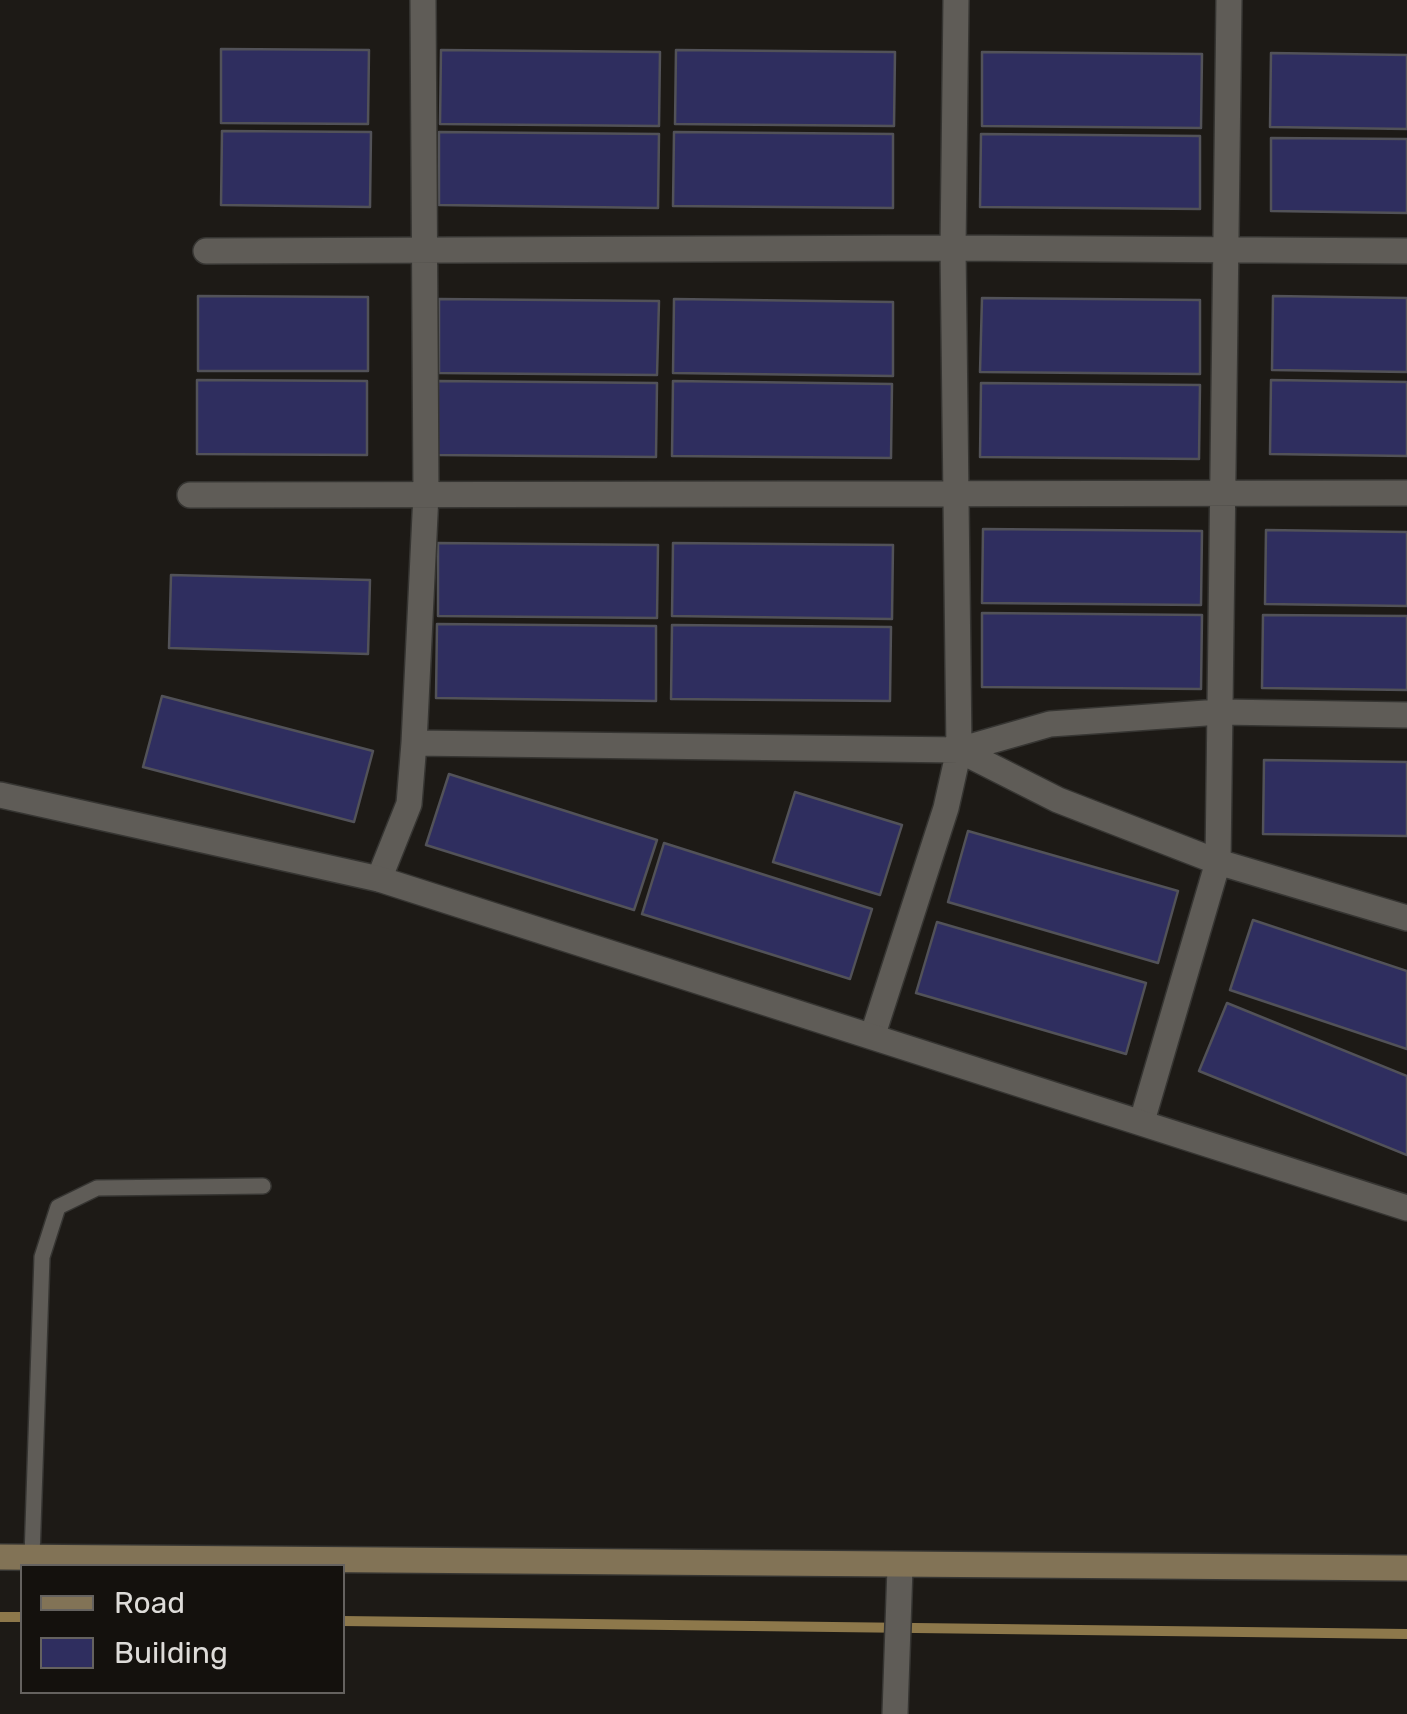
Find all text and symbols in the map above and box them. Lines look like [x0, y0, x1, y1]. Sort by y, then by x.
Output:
legend [20, 1564, 345, 1694]
text: Road [114, 1585, 185, 1621]
text: Building [114, 1635, 228, 1671]

